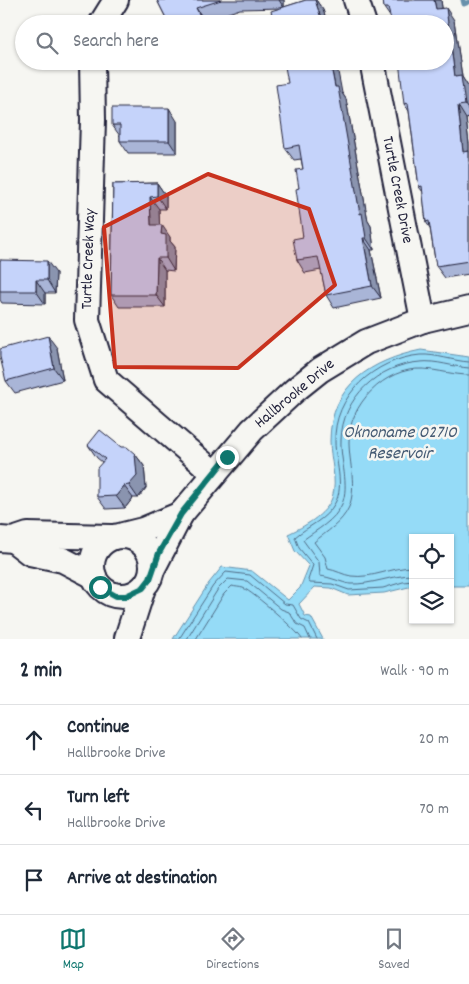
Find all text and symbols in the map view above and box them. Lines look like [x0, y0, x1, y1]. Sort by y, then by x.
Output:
search box [15, 15, 454, 70]
icon: search [33, 29, 61, 57]
text: Search here [73, 29, 159, 56]
street label: Turtle Creek Drive [375, 134, 419, 246]
street label: Turtle Creek Way [76, 208, 102, 310]
street label: Hallbrooke Drive [250, 354, 340, 434]
water label: Oknoname 02710 Reservoir [343, 421, 458, 467]
route end [216, 446, 239, 469]
map controls [409, 534, 454, 624]
button: locate [409, 534, 454, 579]
route start [89, 576, 112, 599]
button: layers [409, 579, 454, 624]
text: 2 min [20, 657, 62, 687]
text: Walk · 90 m [380, 660, 449, 683]
text: Continue [67, 715, 129, 742]
icon: ahead [20, 726, 48, 754]
text: 20 m [419, 728, 449, 751]
text: Hallbrooke Drive [67, 742, 166, 765]
text: Turn left [67, 785, 130, 812]
icon: left [20, 796, 48, 824]
text: 70 m [419, 798, 449, 821]
text: Hallbrooke Drive [67, 812, 166, 835]
icon: arrive [20, 866, 48, 894]
text: Arrive at destination [67, 866, 217, 893]
tab: Map [59, 925, 87, 975]
tab: Directions [206, 925, 259, 975]
tab: Saved [378, 925, 410, 975]

